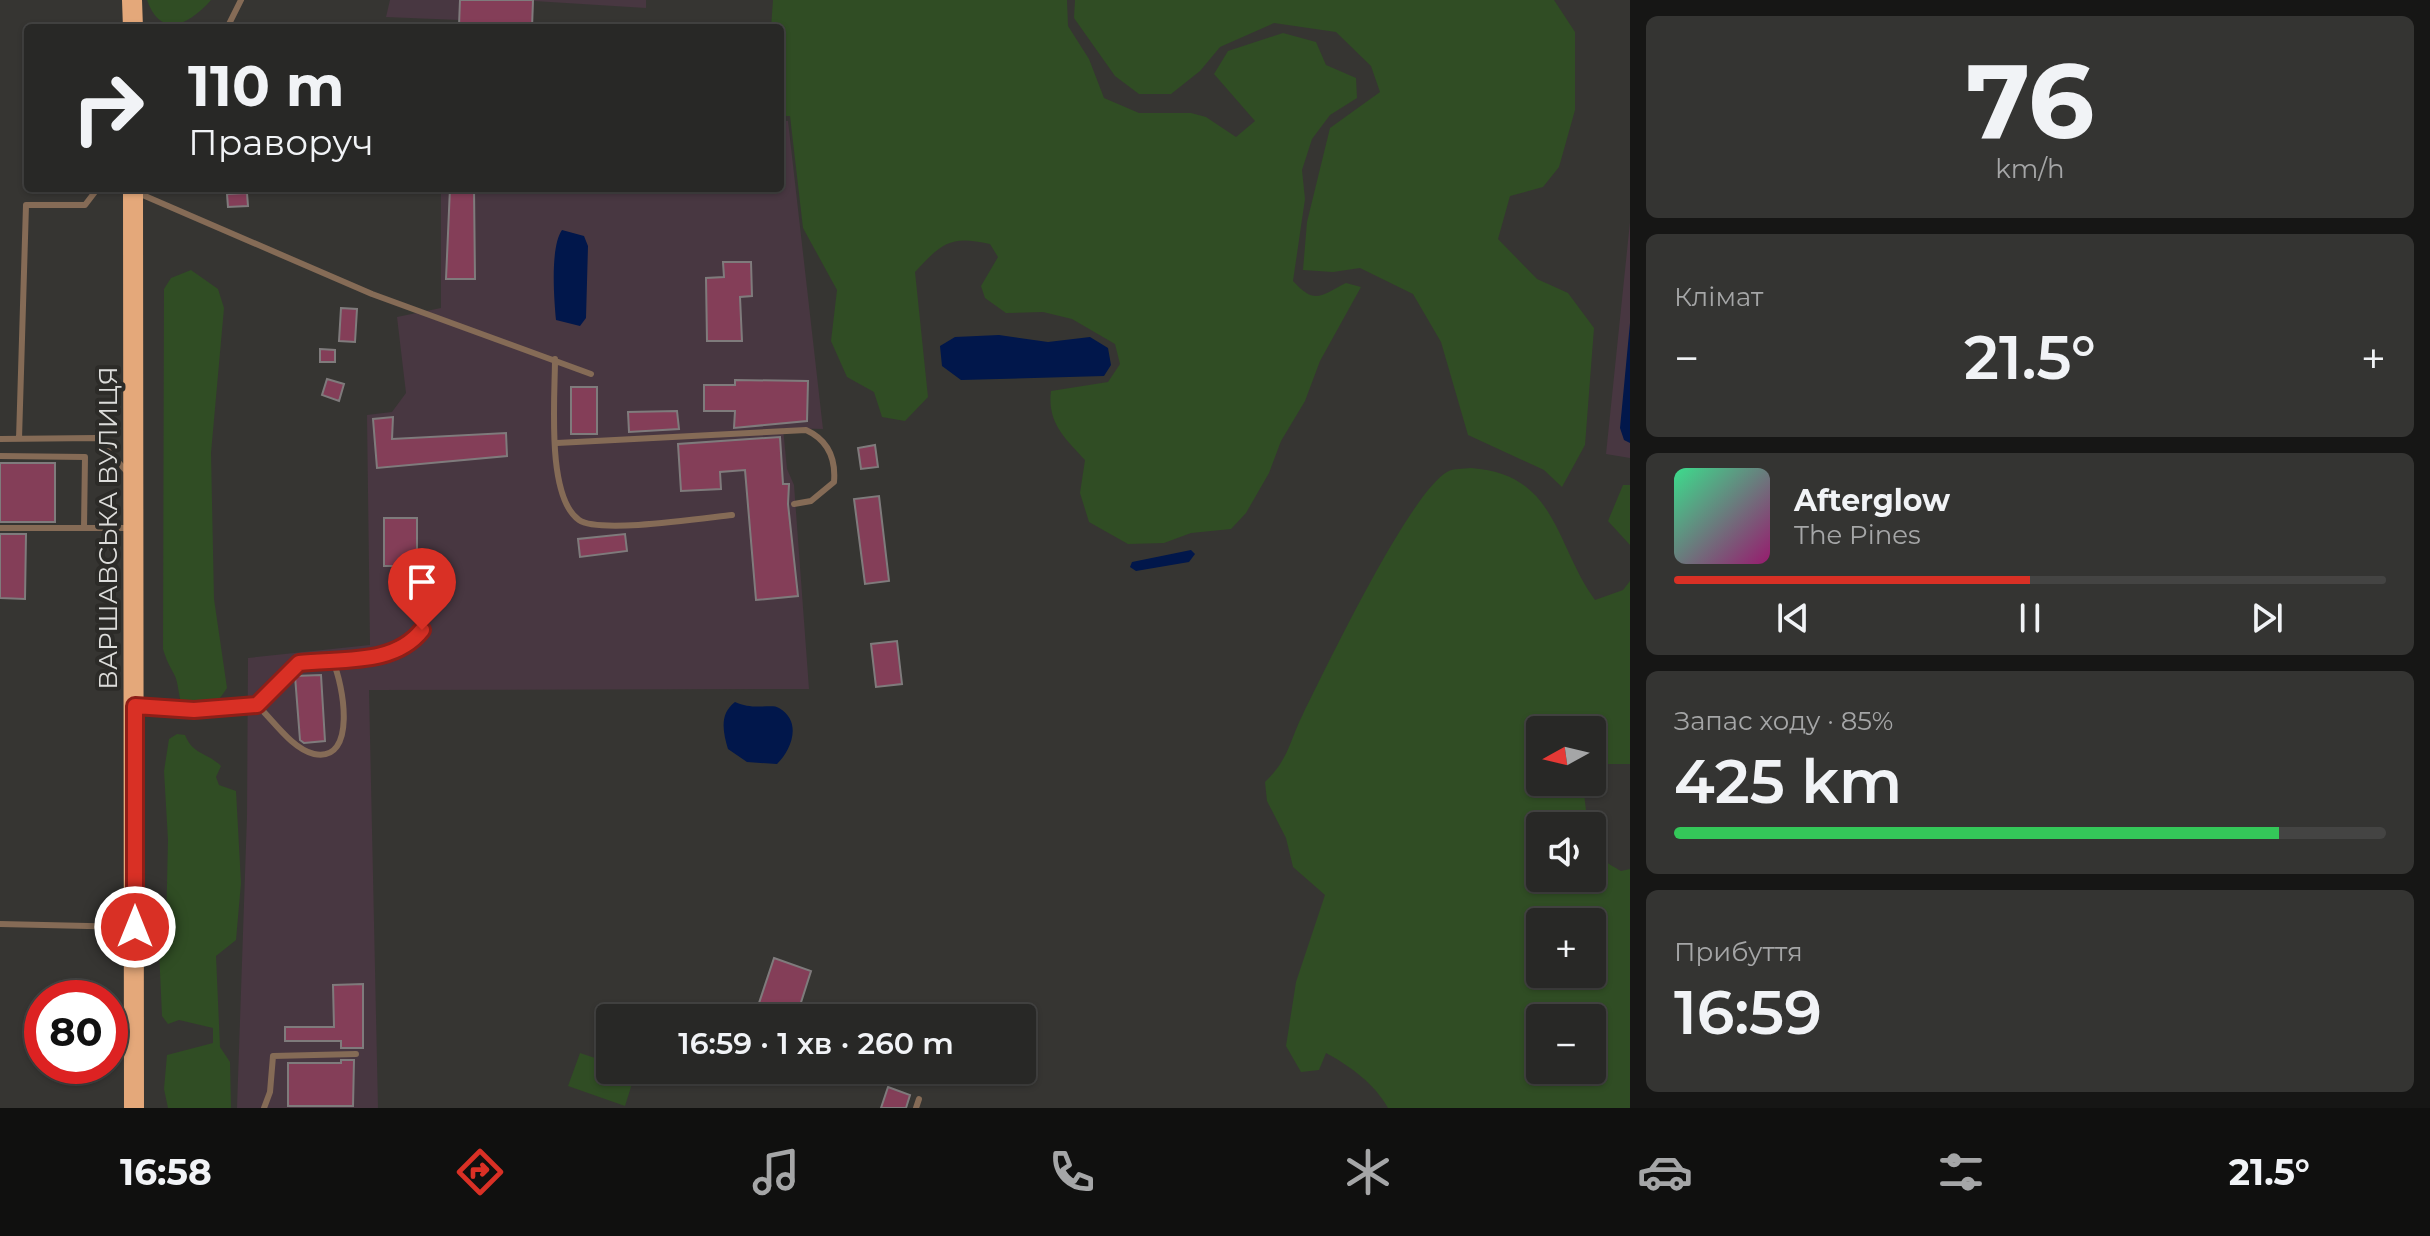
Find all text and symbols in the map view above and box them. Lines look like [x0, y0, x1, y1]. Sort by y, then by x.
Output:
text: 76 [1966, 37, 2094, 164]
text: 110 m [188, 52, 345, 120]
icon: right [56, 56, 160, 160]
text: Праворуч [188, 120, 374, 164]
text: km/h [1995, 153, 2065, 185]
text: Клімат [1674, 281, 1763, 313]
text: 21.5° [1964, 321, 2096, 394]
text: − [1674, 331, 1699, 385]
text: + [2361, 331, 2386, 385]
street label: ВАРШАВСЬКА ВУЛИЦЯ [92, 366, 124, 690]
text: Afterglow [1794, 482, 1950, 519]
text: The Pines [1794, 519, 1921, 551]
pin [388, 548, 456, 630]
icon: arrive [400, 560, 444, 604]
icon: previous [1771, 596, 1815, 640]
icon: pause [2008, 596, 2052, 640]
icon: next [2245, 596, 2289, 640]
text: Запас ходу · 85% [1674, 705, 1893, 737]
north arrow [1526, 716, 1606, 796]
map controls [1526, 716, 1606, 1084]
text: 425 km [1674, 745, 1902, 818]
button: sound [1526, 812, 1606, 892]
position arrow [93, 885, 177, 969]
button: + [1526, 908, 1606, 988]
text: Прибуття [1674, 936, 1803, 968]
text: 16:59 [1674, 976, 1822, 1049]
speed limit sign: 80 [24, 980, 128, 1084]
button: − [1526, 1004, 1606, 1084]
text: 16:59 · 1 хв · 260 m [678, 1025, 954, 1062]
icon: directions [452, 1144, 508, 1200]
icon: music [748, 1144, 804, 1200]
icon: phone [1044, 1144, 1100, 1200]
icon: climate [1340, 1144, 1396, 1200]
icon: car [1637, 1144, 1693, 1200]
icon: filters [1933, 1144, 1989, 1200]
text: 16:58 [120, 1150, 212, 1194]
text: 21.5° [2229, 1150, 2310, 1194]

